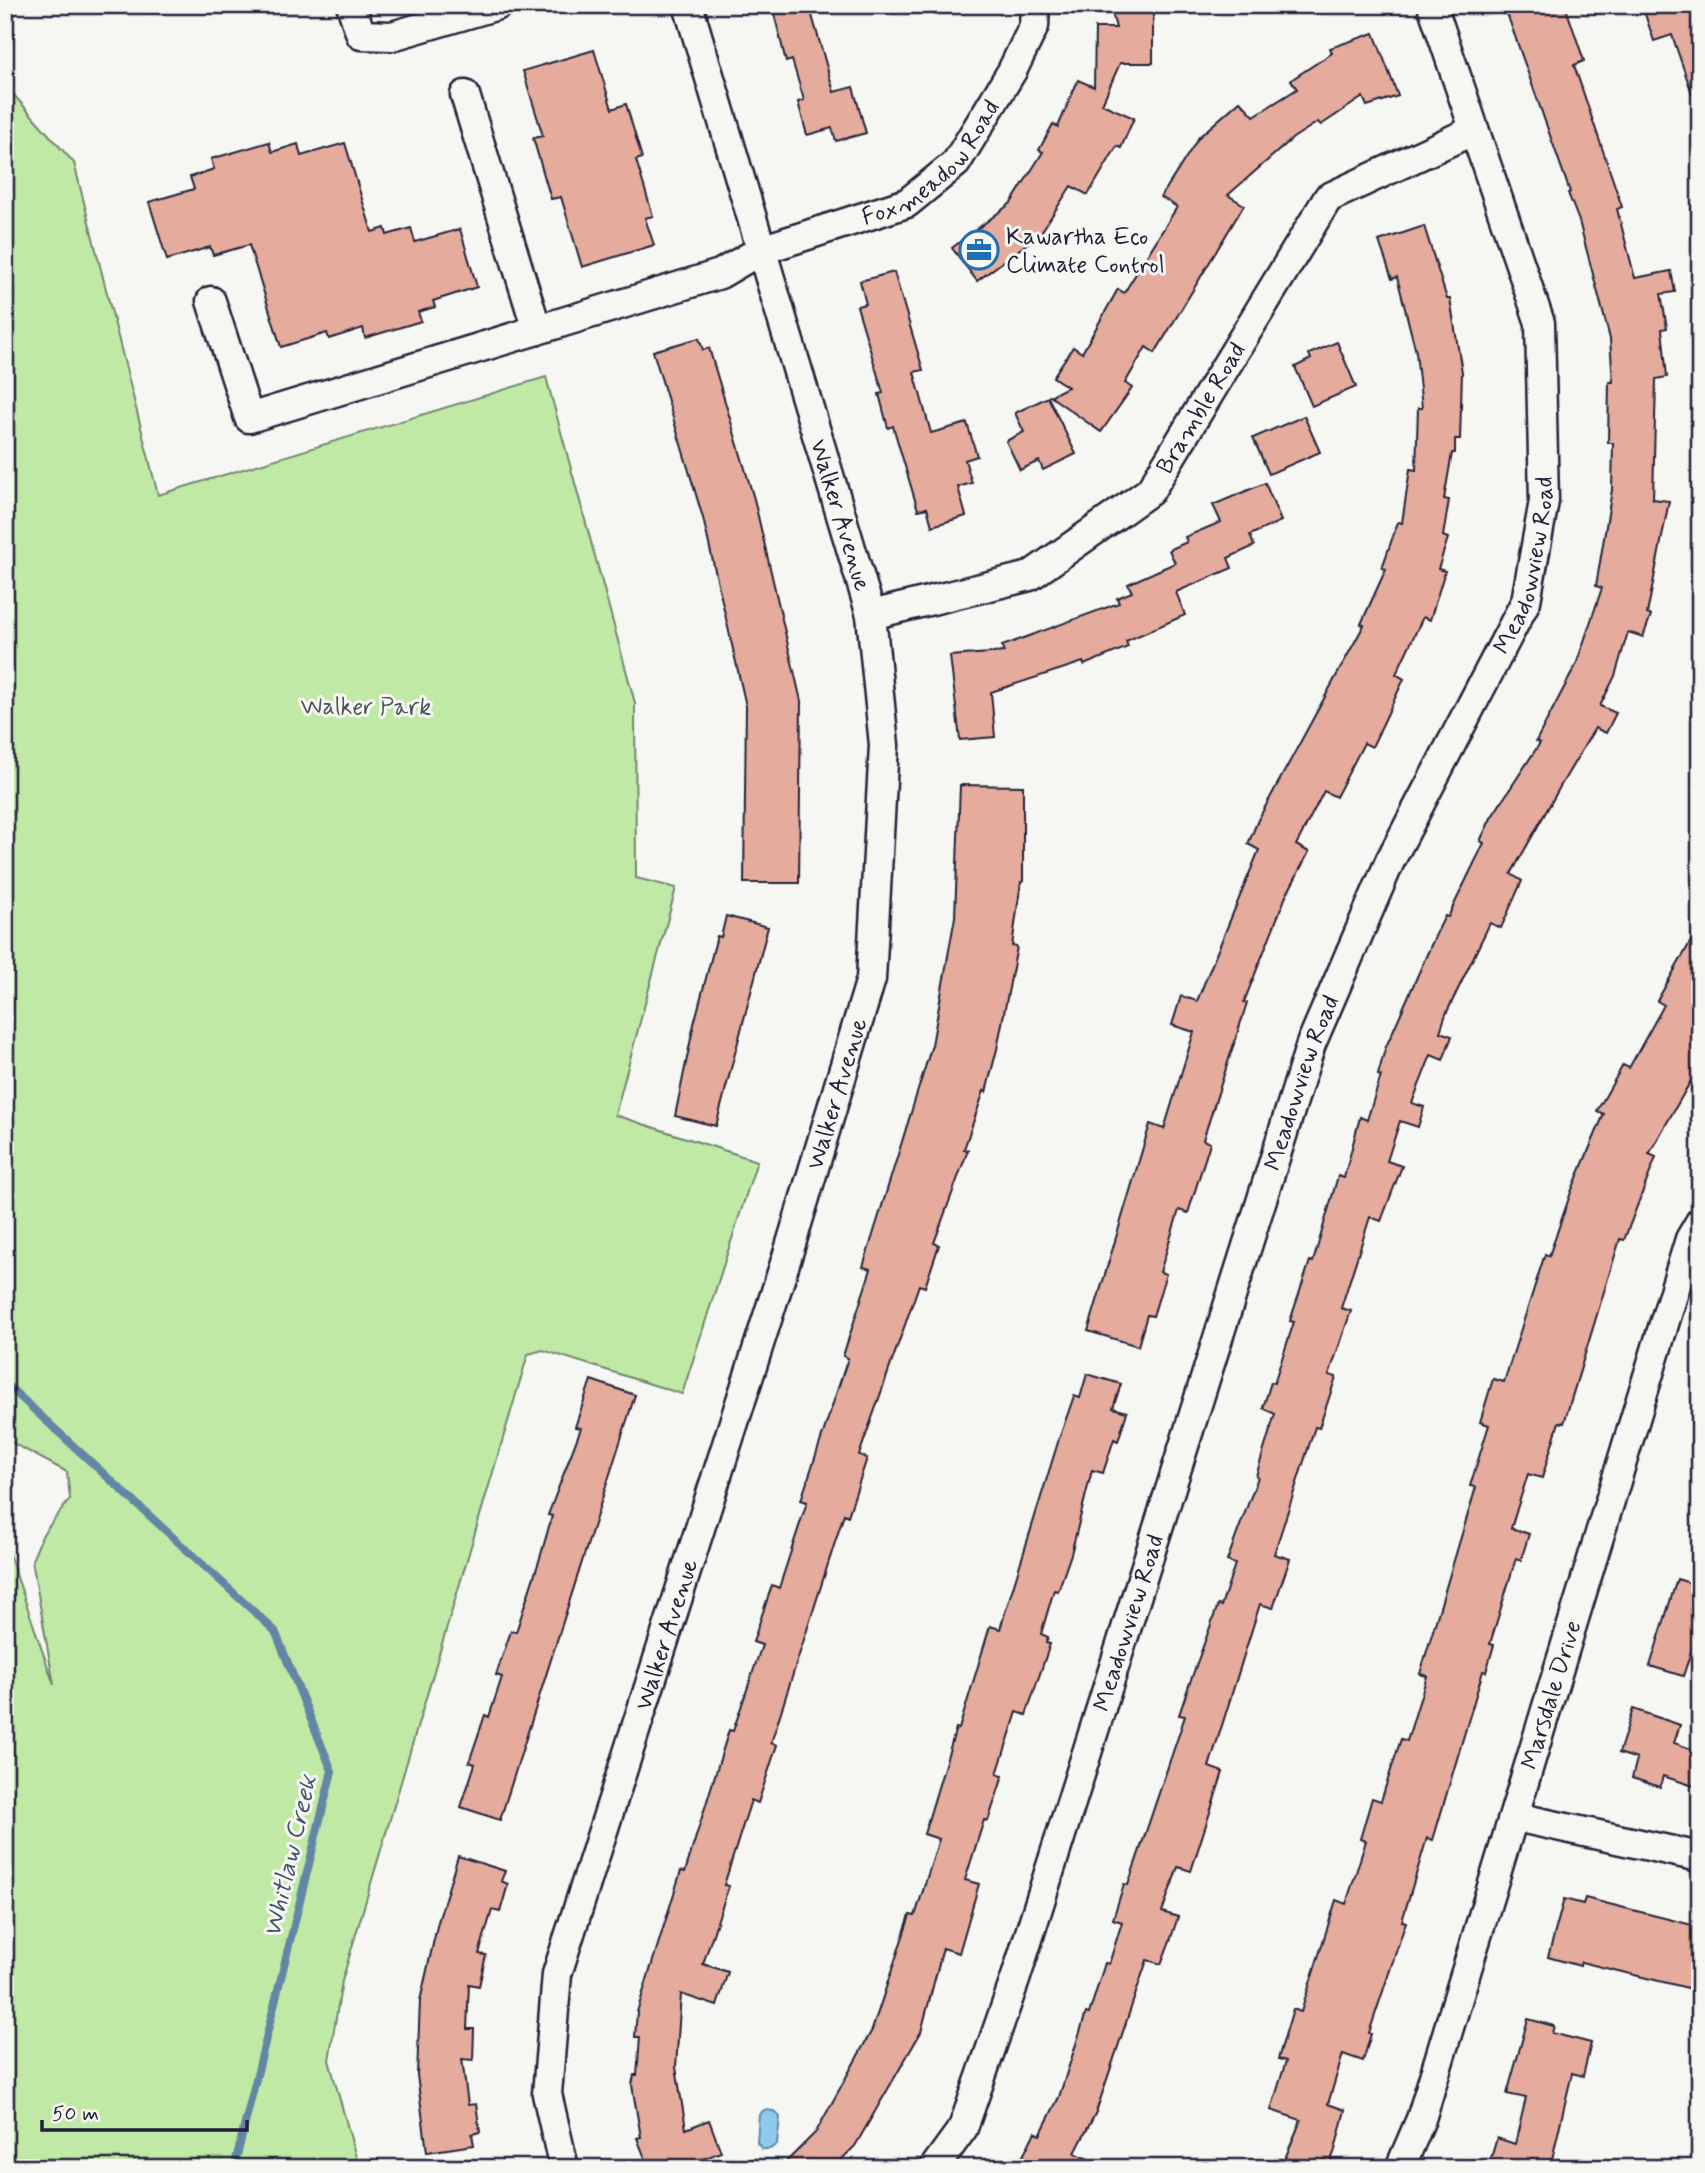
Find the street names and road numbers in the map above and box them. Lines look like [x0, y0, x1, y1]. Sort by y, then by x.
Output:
street label: Foxmeadow Road [858, 95, 1008, 234]
street label: Bramble Road [1150, 337, 1254, 480]
street label: Walker Avenue [802, 436, 877, 595]
street label: Meadowview Road [1487, 476, 1561, 660]
street label: Meadowview Road [1258, 991, 1347, 1175]
street label: Walker Avenue [800, 1014, 875, 1174]
street label: Meadowview Road [1087, 1531, 1172, 1715]
street label: Walker Avenue [629, 1555, 706, 1714]
street label: Marsdale Drive [1515, 1617, 1589, 1773]

